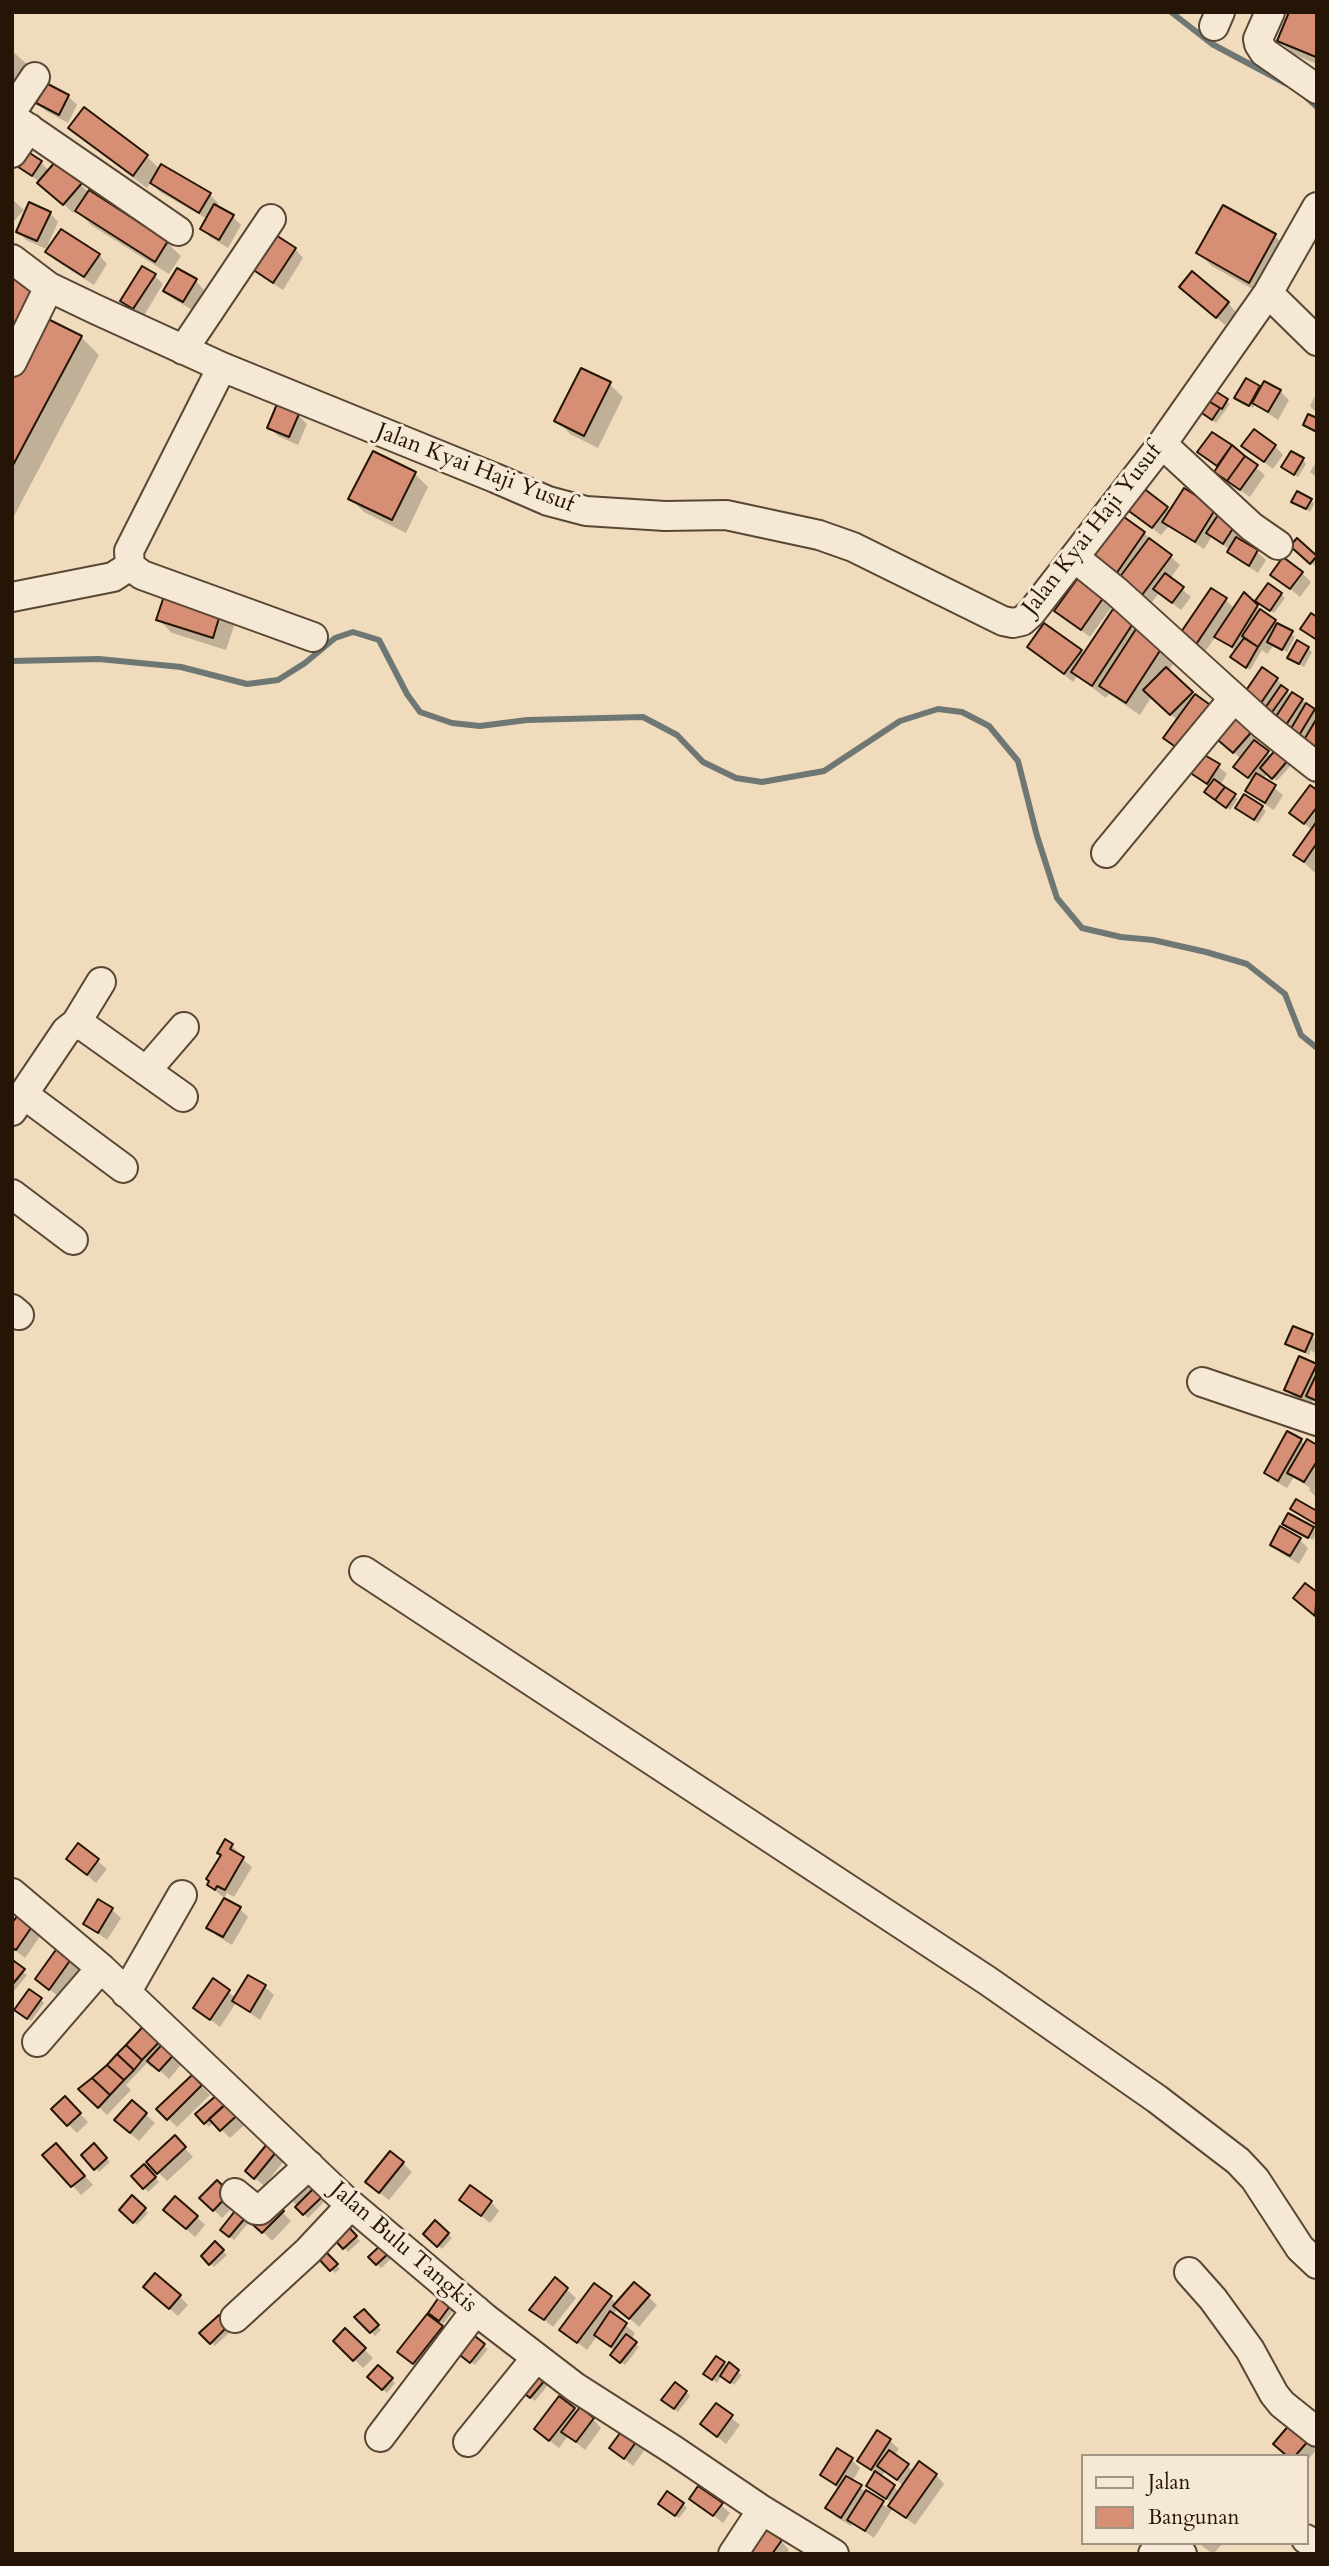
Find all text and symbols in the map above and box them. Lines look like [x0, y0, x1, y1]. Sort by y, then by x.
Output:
street label: Jalan Kyai Haji Yusuf [372, 418, 578, 520]
street label: Jalan Kyai Haji Yusuf [1017, 439, 1169, 621]
street label: Jalan Bulu Tangkis [324, 2177, 482, 2319]
legend [1080, 2454, 1308, 2545]
text: Jalan [1148, 2468, 1191, 2497]
text: Bangunan [1148, 2503, 1240, 2532]

